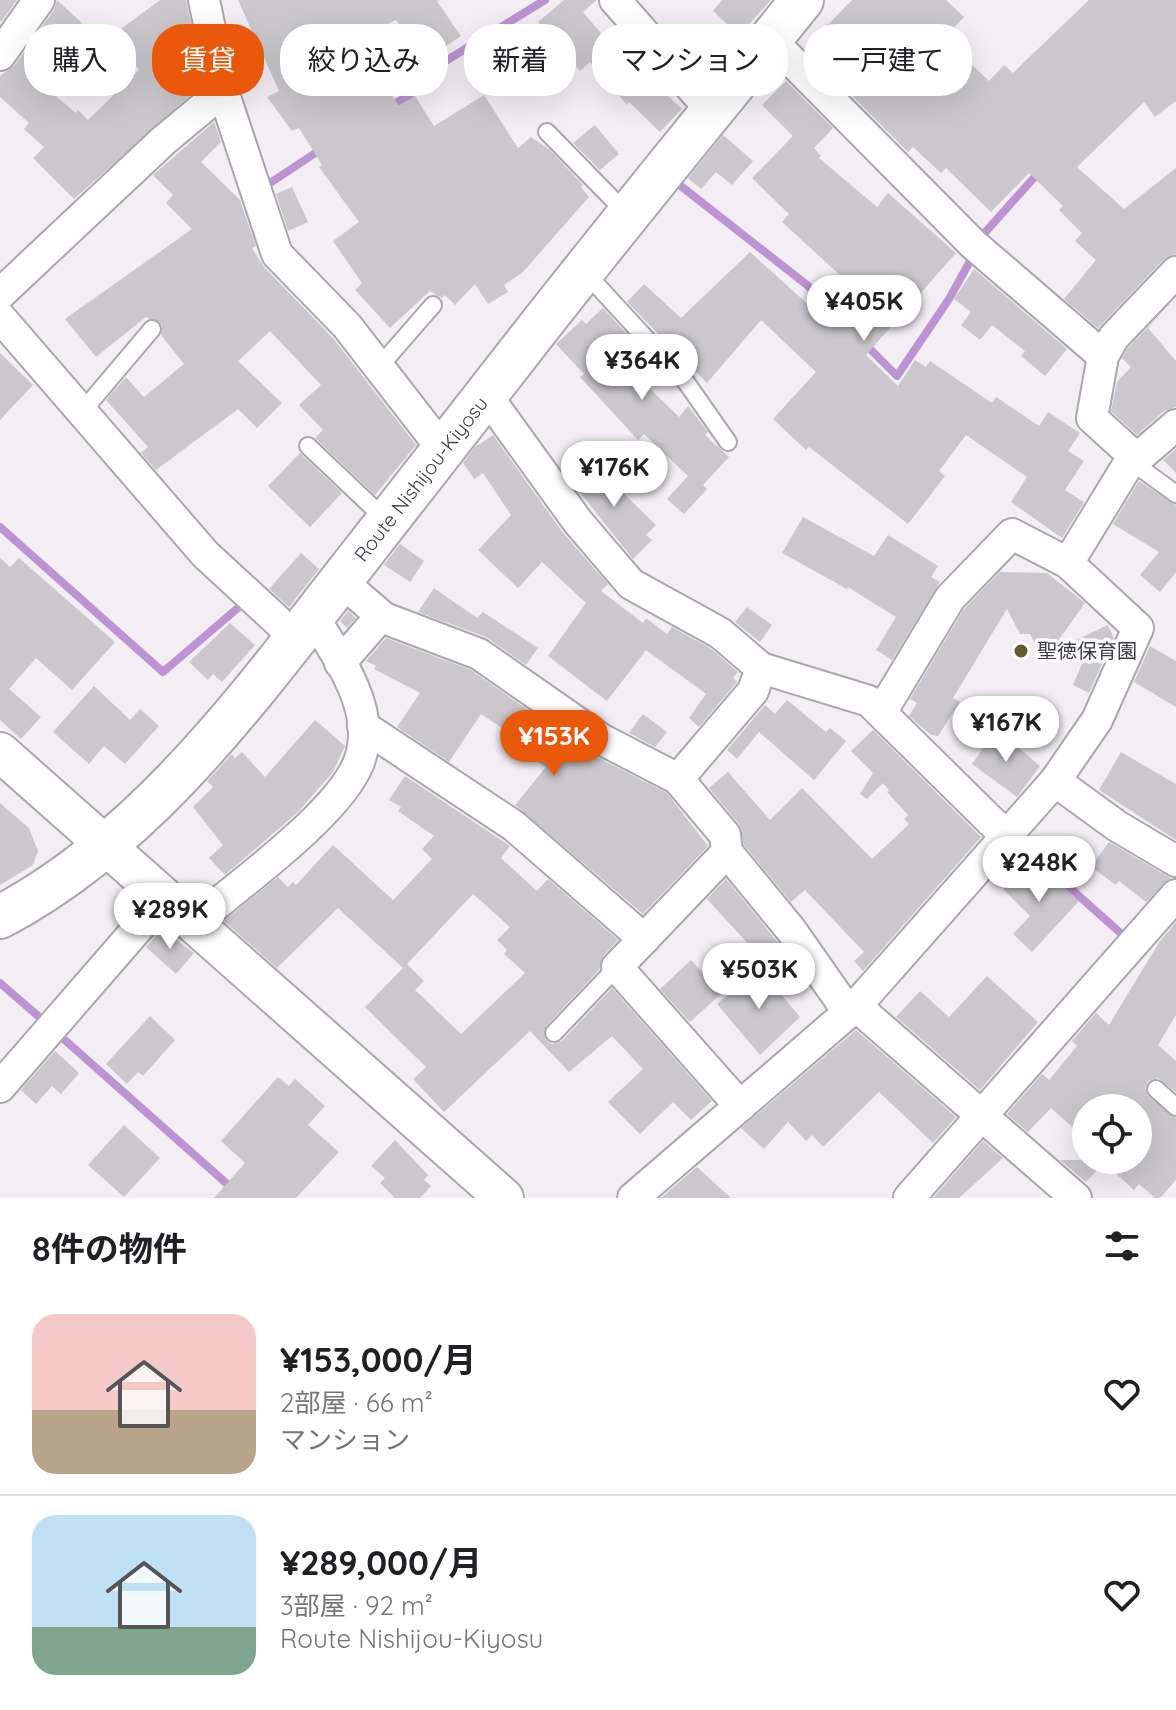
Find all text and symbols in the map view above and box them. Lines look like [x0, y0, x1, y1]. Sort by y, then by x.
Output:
chip: 購入 [24, 24, 136, 96]
chip: 賃貸 [152, 24, 264, 96]
chip: 絞り込み [280, 24, 448, 96]
chip: 新着 [464, 24, 576, 96]
chip: マンション [592, 24, 788, 96]
chip: 一戸建て [804, 24, 972, 96]
pin: ¥405K [808, 275, 920, 343]
text: ¥405K [825, 284, 903, 317]
pin: ¥364K [586, 334, 698, 402]
text: ¥364K [604, 343, 680, 376]
street label: Route Nishijou-Kiyosu [348, 391, 493, 566]
pin: ¥176K [558, 441, 670, 509]
text: ¥176K [579, 450, 649, 483]
place label: 聖徳保育園 [1037, 638, 1137, 663]
marker: 聖徳保育園 [1012, 642, 1030, 660]
pin: ¥167K [950, 696, 1062, 764]
text: ¥167K [970, 705, 1042, 738]
pin: ¥153K [498, 710, 610, 778]
text: ¥153K [518, 719, 590, 752]
pin: ¥248K [983, 836, 1095, 904]
text: ¥248K [1001, 845, 1077, 878]
pin: ¥289K [114, 883, 226, 951]
text: ¥289K [132, 892, 208, 925]
pin: ¥503K [703, 943, 815, 1011]
text: ¥503K [720, 952, 798, 985]
map controls [1072, 1094, 1152, 1174]
button: locate [1072, 1094, 1152, 1174]
icon: filters [1100, 1224, 1144, 1268]
text: 8件の物件 [32, 1227, 187, 1270]
text: ¥153,000/月 [280, 1338, 477, 1381]
icon: home [96, 1346, 192, 1442]
icon: heart [1100, 1372, 1144, 1416]
text: 2部屋 · 66 m² [280, 1386, 433, 1419]
text: マンション [280, 1423, 410, 1456]
text: ¥289,000/月 [280, 1541, 482, 1584]
icon: home [96, 1547, 192, 1643]
icon: heart [1100, 1573, 1144, 1617]
text: 3部屋 · 92 m² [280, 1589, 433, 1622]
text: Route Nishijou-Kiyosu [280, 1622, 543, 1655]

